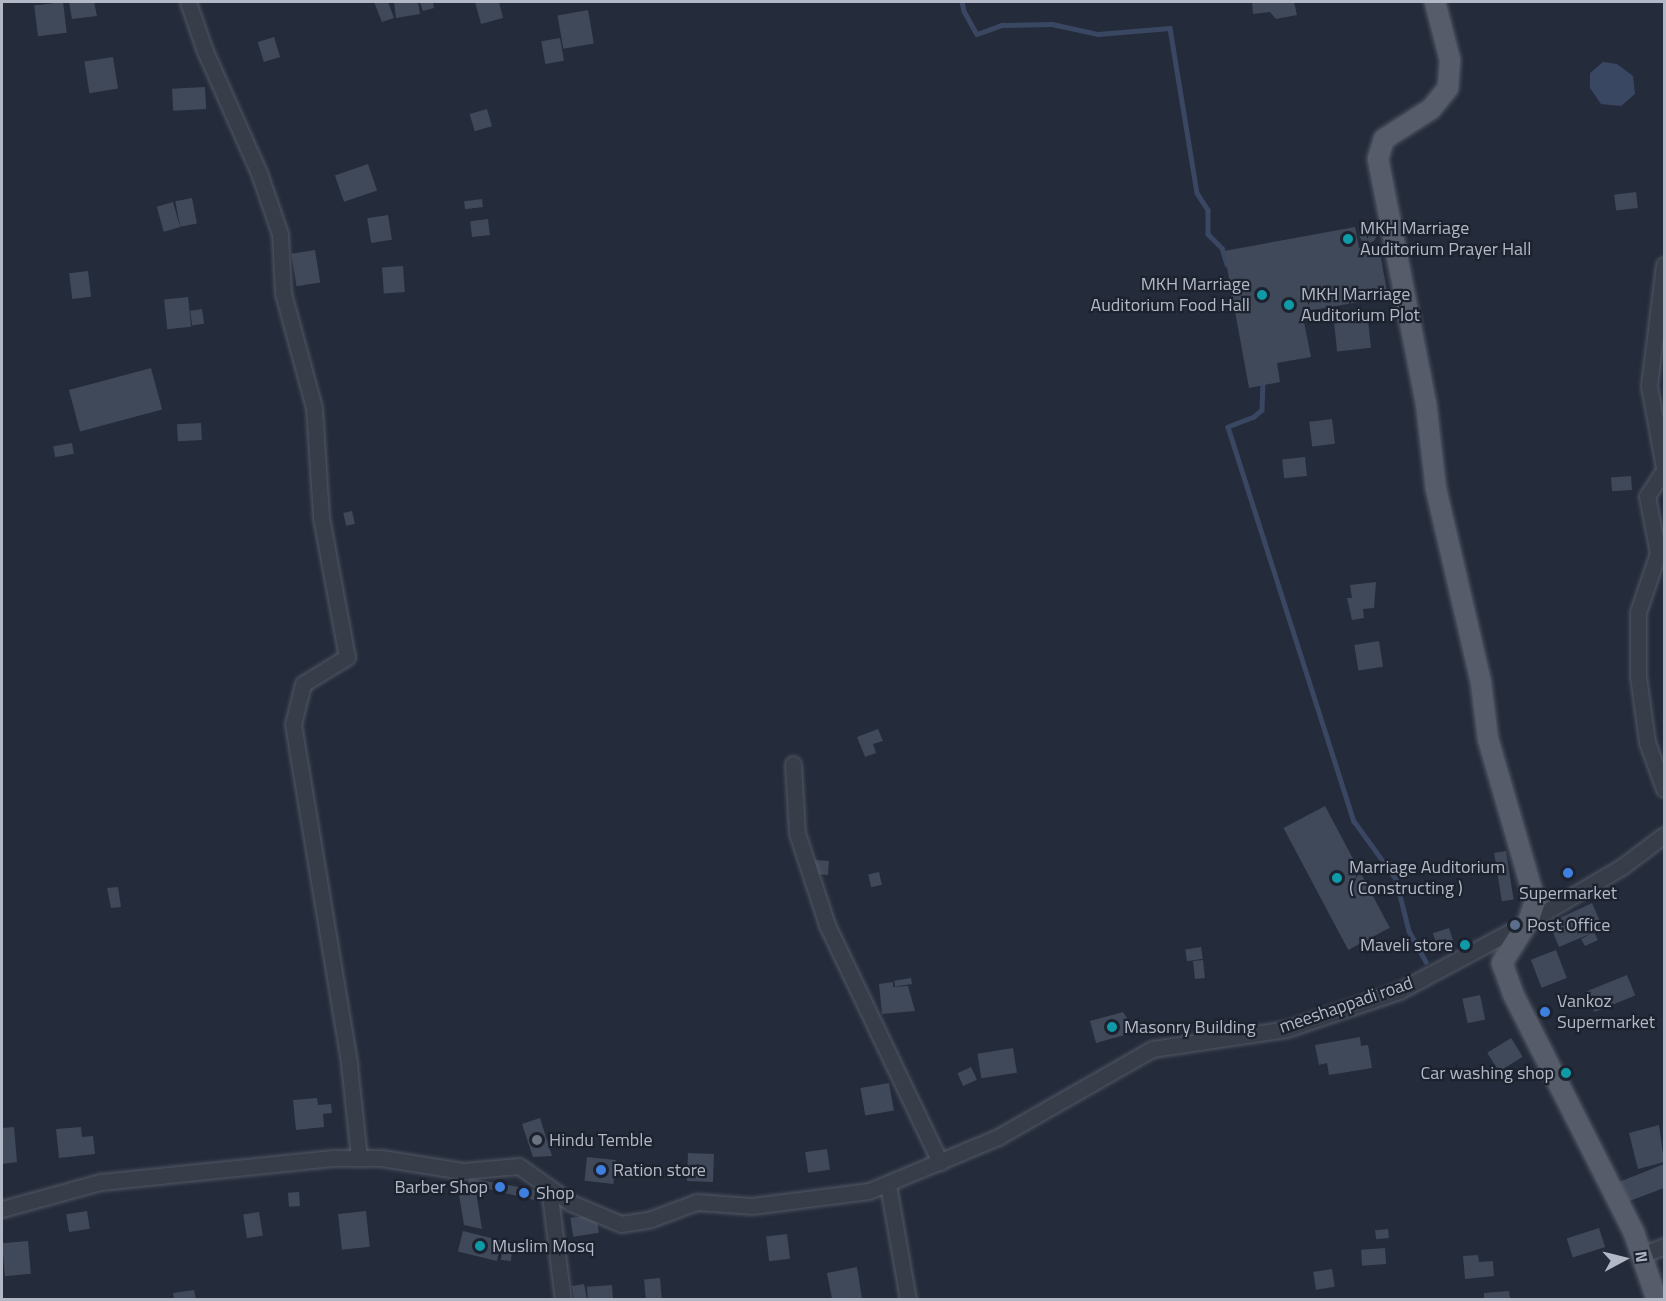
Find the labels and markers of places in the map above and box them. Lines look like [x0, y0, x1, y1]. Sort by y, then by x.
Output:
place label: MKH Marriage Auditorium Prayer Hall [1360, 218, 1531, 260]
marker: MKH Marriage Auditorium Prayer Hall [1341, 232, 1355, 246]
place label: MKH Marriage Auditorium Food Hall [1091, 274, 1250, 316]
place label: MKH Marriage Auditorium Plot [1301, 284, 1420, 326]
marker: MKH Marriage Auditorium Food Hall [1255, 288, 1269, 302]
marker: MKH Marriage Auditorium Plot [1282, 298, 1296, 312]
place label: Marriage Auditorium ( Constructing ) [1349, 857, 1505, 900]
marker: Supermarket [1561, 866, 1575, 880]
marker: Marriage Auditorium ( Constructing ) [1330, 871, 1344, 885]
place label: Supermarket [1519, 882, 1617, 904]
place label: Post Office [1527, 914, 1610, 936]
marker: Post Office [1508, 918, 1522, 932]
place label: Maveli store [1360, 934, 1453, 956]
marker: Maveli store [1458, 938, 1472, 952]
place label: Vankoz Supermarket [1557, 991, 1655, 1034]
marker: Vankoz Supermarket [1538, 1005, 1552, 1019]
place label: Masonry Building [1124, 1016, 1256, 1038]
marker: Masonry Building [1105, 1020, 1119, 1034]
place label: Car washing shop [1420, 1062, 1554, 1084]
marker: Car washing shop [1559, 1066, 1573, 1080]
place label: Hindu Temble [549, 1129, 652, 1151]
marker: Hindu Temble [530, 1133, 544, 1147]
place label: Ration store [613, 1159, 706, 1181]
marker: Ration store [594, 1163, 608, 1177]
place label: Barber Shop [395, 1176, 488, 1198]
marker: Barber Shop [493, 1180, 507, 1194]
place label: Shop [536, 1182, 574, 1204]
marker: Shop [517, 1186, 531, 1200]
place label: Muslim Mosq [492, 1235, 595, 1257]
marker: Muslim Mosq [473, 1239, 487, 1253]

